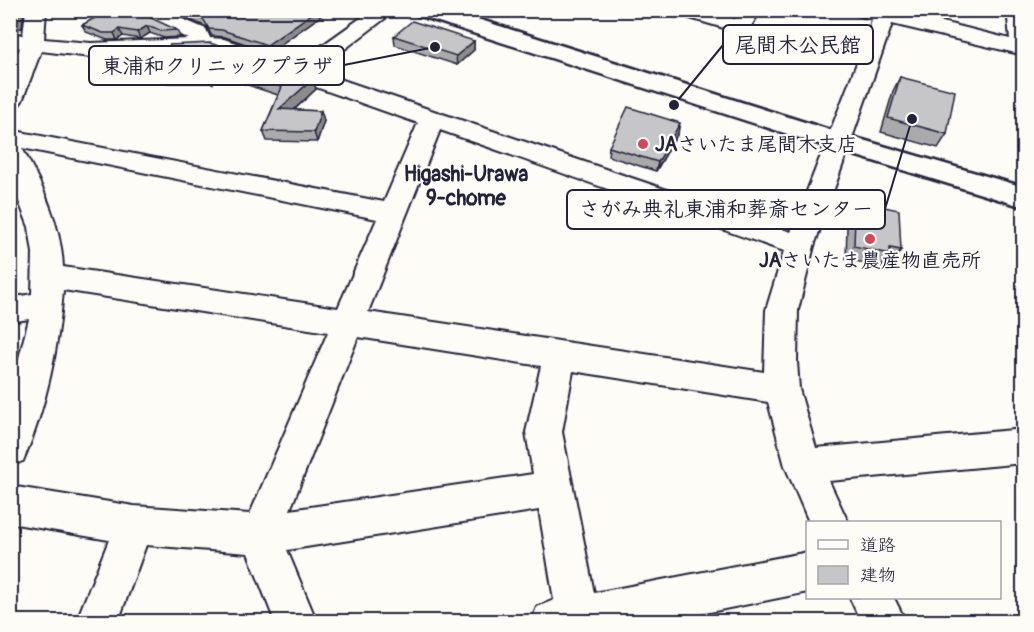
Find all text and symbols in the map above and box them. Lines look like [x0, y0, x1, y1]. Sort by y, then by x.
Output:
callout: 尾間木公民館 [723, 25, 873, 64]
text: 尾間木公民館 [735, 32, 861, 59]
callout: 東浦和クリニックプラザ [89, 46, 344, 85]
text: 東浦和クリニックプラザ [102, 53, 333, 80]
place label: JAさいたま尾間木支店 [655, 132, 857, 157]
marker: JAさいたま尾間木支店 [636, 137, 650, 151]
district label: Higashi-Urawa 9-chome [404, 161, 529, 212]
callout: さがみ典礼東浦和葬斎センター [567, 190, 885, 229]
text: さがみ典礼東浦和葬斎センター [579, 196, 873, 223]
marker: JAさいたま農産物直売所 [863, 232, 877, 246]
place label: JAさいたま農産物直売所 [759, 248, 981, 273]
legend [806, 521, 1001, 599]
text: 道路 [860, 534, 896, 557]
text: 建物 [860, 564, 896, 587]

